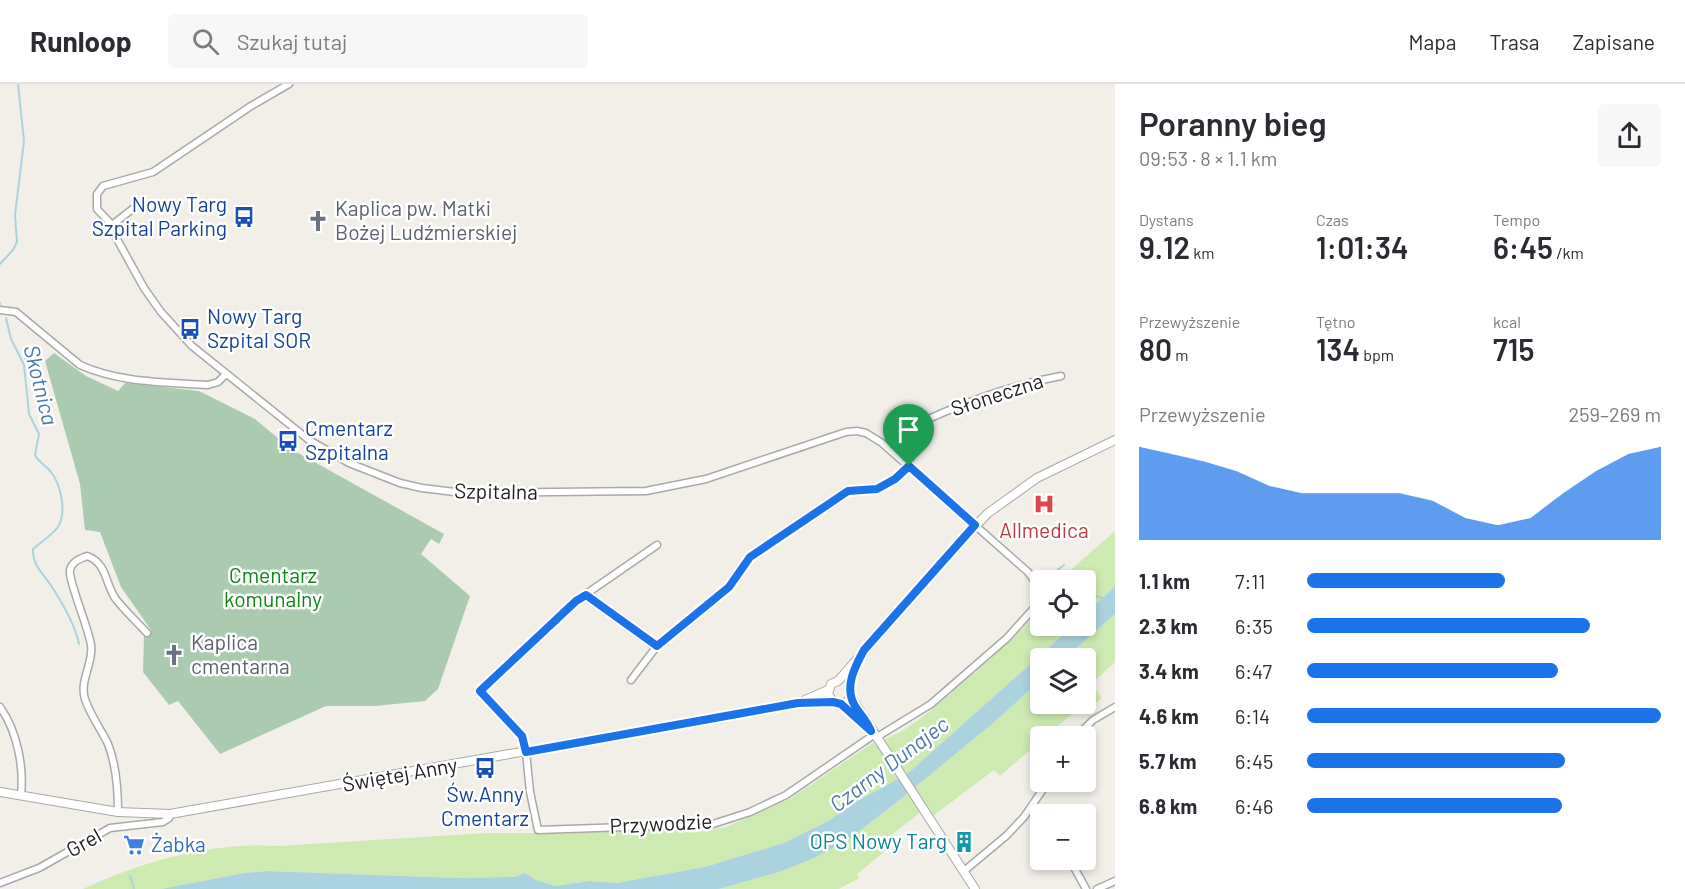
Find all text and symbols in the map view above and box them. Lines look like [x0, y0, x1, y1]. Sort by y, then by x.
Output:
search box [168, 14, 588, 68]
text: Runloop [30, 24, 132, 58]
icon: search [189, 25, 222, 58]
text: Szukaj tutaj [237, 28, 347, 54]
text: Mapa [1409, 29, 1457, 54]
text: Trasa [1490, 29, 1540, 54]
text: Zapisane [1573, 29, 1655, 54]
text: Poranny bieg [1139, 103, 1327, 143]
button: share [1598, 104, 1661, 167]
text: 09:53 · 8 × 1.1 km [1139, 146, 1277, 170]
place label: Nowy Targ Szpital Parking [92, 191, 227, 240]
place label: Kaplica pw. Matki Bożej Ludźmierskiej [335, 195, 517, 244]
bus stop icon: Nowy Targ Szpital Parking [232, 205, 256, 229]
church icon: Kaplica pw. Matki Bożej Ludźmierskiej [306, 209, 330, 233]
text: Dystans [1139, 210, 1194, 229]
text: Czas [1316, 210, 1349, 229]
text: Tempo [1493, 210, 1540, 229]
text: 9.12 [1139, 229, 1190, 265]
text: 1:01:34 [1316, 229, 1409, 265]
text: 6:45 [1493, 229, 1553, 265]
text: km [1190, 243, 1215, 262]
text: /km [1553, 243, 1584, 262]
place label: Nowy Targ Szpital SOR [207, 303, 311, 352]
text: Przewyższenie [1139, 312, 1240, 331]
text: Tętno [1316, 312, 1355, 331]
text: kcal [1493, 312, 1521, 331]
bus stop icon: Nowy Targ Szpital SOR [178, 317, 202, 341]
text: 80 [1139, 331, 1172, 367]
text: 134 [1316, 331, 1360, 367]
text: 715 [1493, 331, 1534, 367]
water label: Skotnica [19, 342, 64, 428]
text: m [1172, 345, 1188, 364]
text: bpm [1360, 345, 1394, 364]
street label: Słoneczna [947, 367, 1046, 420]
text: Przewyższenie [1139, 402, 1266, 426]
text: 259–269 m [1569, 402, 1661, 426]
pin [883, 404, 934, 466]
icon: arrive [892, 413, 925, 446]
place label: Cmentarz Szpitalna [305, 415, 393, 464]
bus stop icon: Cmentarz Szpitalna [276, 429, 300, 453]
street label: Szpitalna [454, 477, 538, 504]
hospital icon: Allmedica [1032, 492, 1056, 516]
place label: Allmedica [999, 517, 1089, 542]
park label: Cmentarz komunalny [224, 562, 322, 611]
text: 1.1 km [1139, 569, 1190, 593]
text: 7:11 [1235, 569, 1265, 593]
map controls [1030, 570, 1096, 870]
button: locate [1030, 570, 1096, 636]
text: 2.3 km [1139, 614, 1198, 638]
text: 6:35 [1235, 614, 1273, 638]
place label: Kaplica cmentarna [191, 629, 290, 678]
church icon: Kaplica cmentarna [162, 643, 186, 667]
button: layers [1030, 648, 1096, 714]
text: 3.4 km [1139, 659, 1199, 683]
text: 6:47 [1235, 659, 1272, 683]
text: 4.6 km [1139, 704, 1199, 728]
text: 6:14 [1235, 704, 1270, 728]
water label: Czarny Dunajec [824, 710, 953, 816]
button: + [1030, 726, 1096, 792]
text: 5.7 km [1139, 749, 1196, 773]
text: 6:45 [1235, 749, 1273, 773]
street label: Świętej Anny [340, 751, 460, 796]
bus stop icon: Św.Anny Cmentarz [473, 756, 497, 780]
place label: Św.Anny Cmentarz [441, 781, 529, 830]
text: 6.8 km [1139, 794, 1197, 818]
text: 6:46 [1235, 794, 1273, 818]
button: − [1030, 804, 1096, 870]
street label: Przywodzie [609, 807, 713, 838]
street label: Grel [61, 822, 105, 861]
place label: OPS Nowy Targ [810, 828, 947, 853]
building icon: OPS Nowy Targ [952, 830, 976, 854]
place label: Żabka [151, 831, 206, 856]
supermarket icon: Żabka [122, 833, 146, 857]

